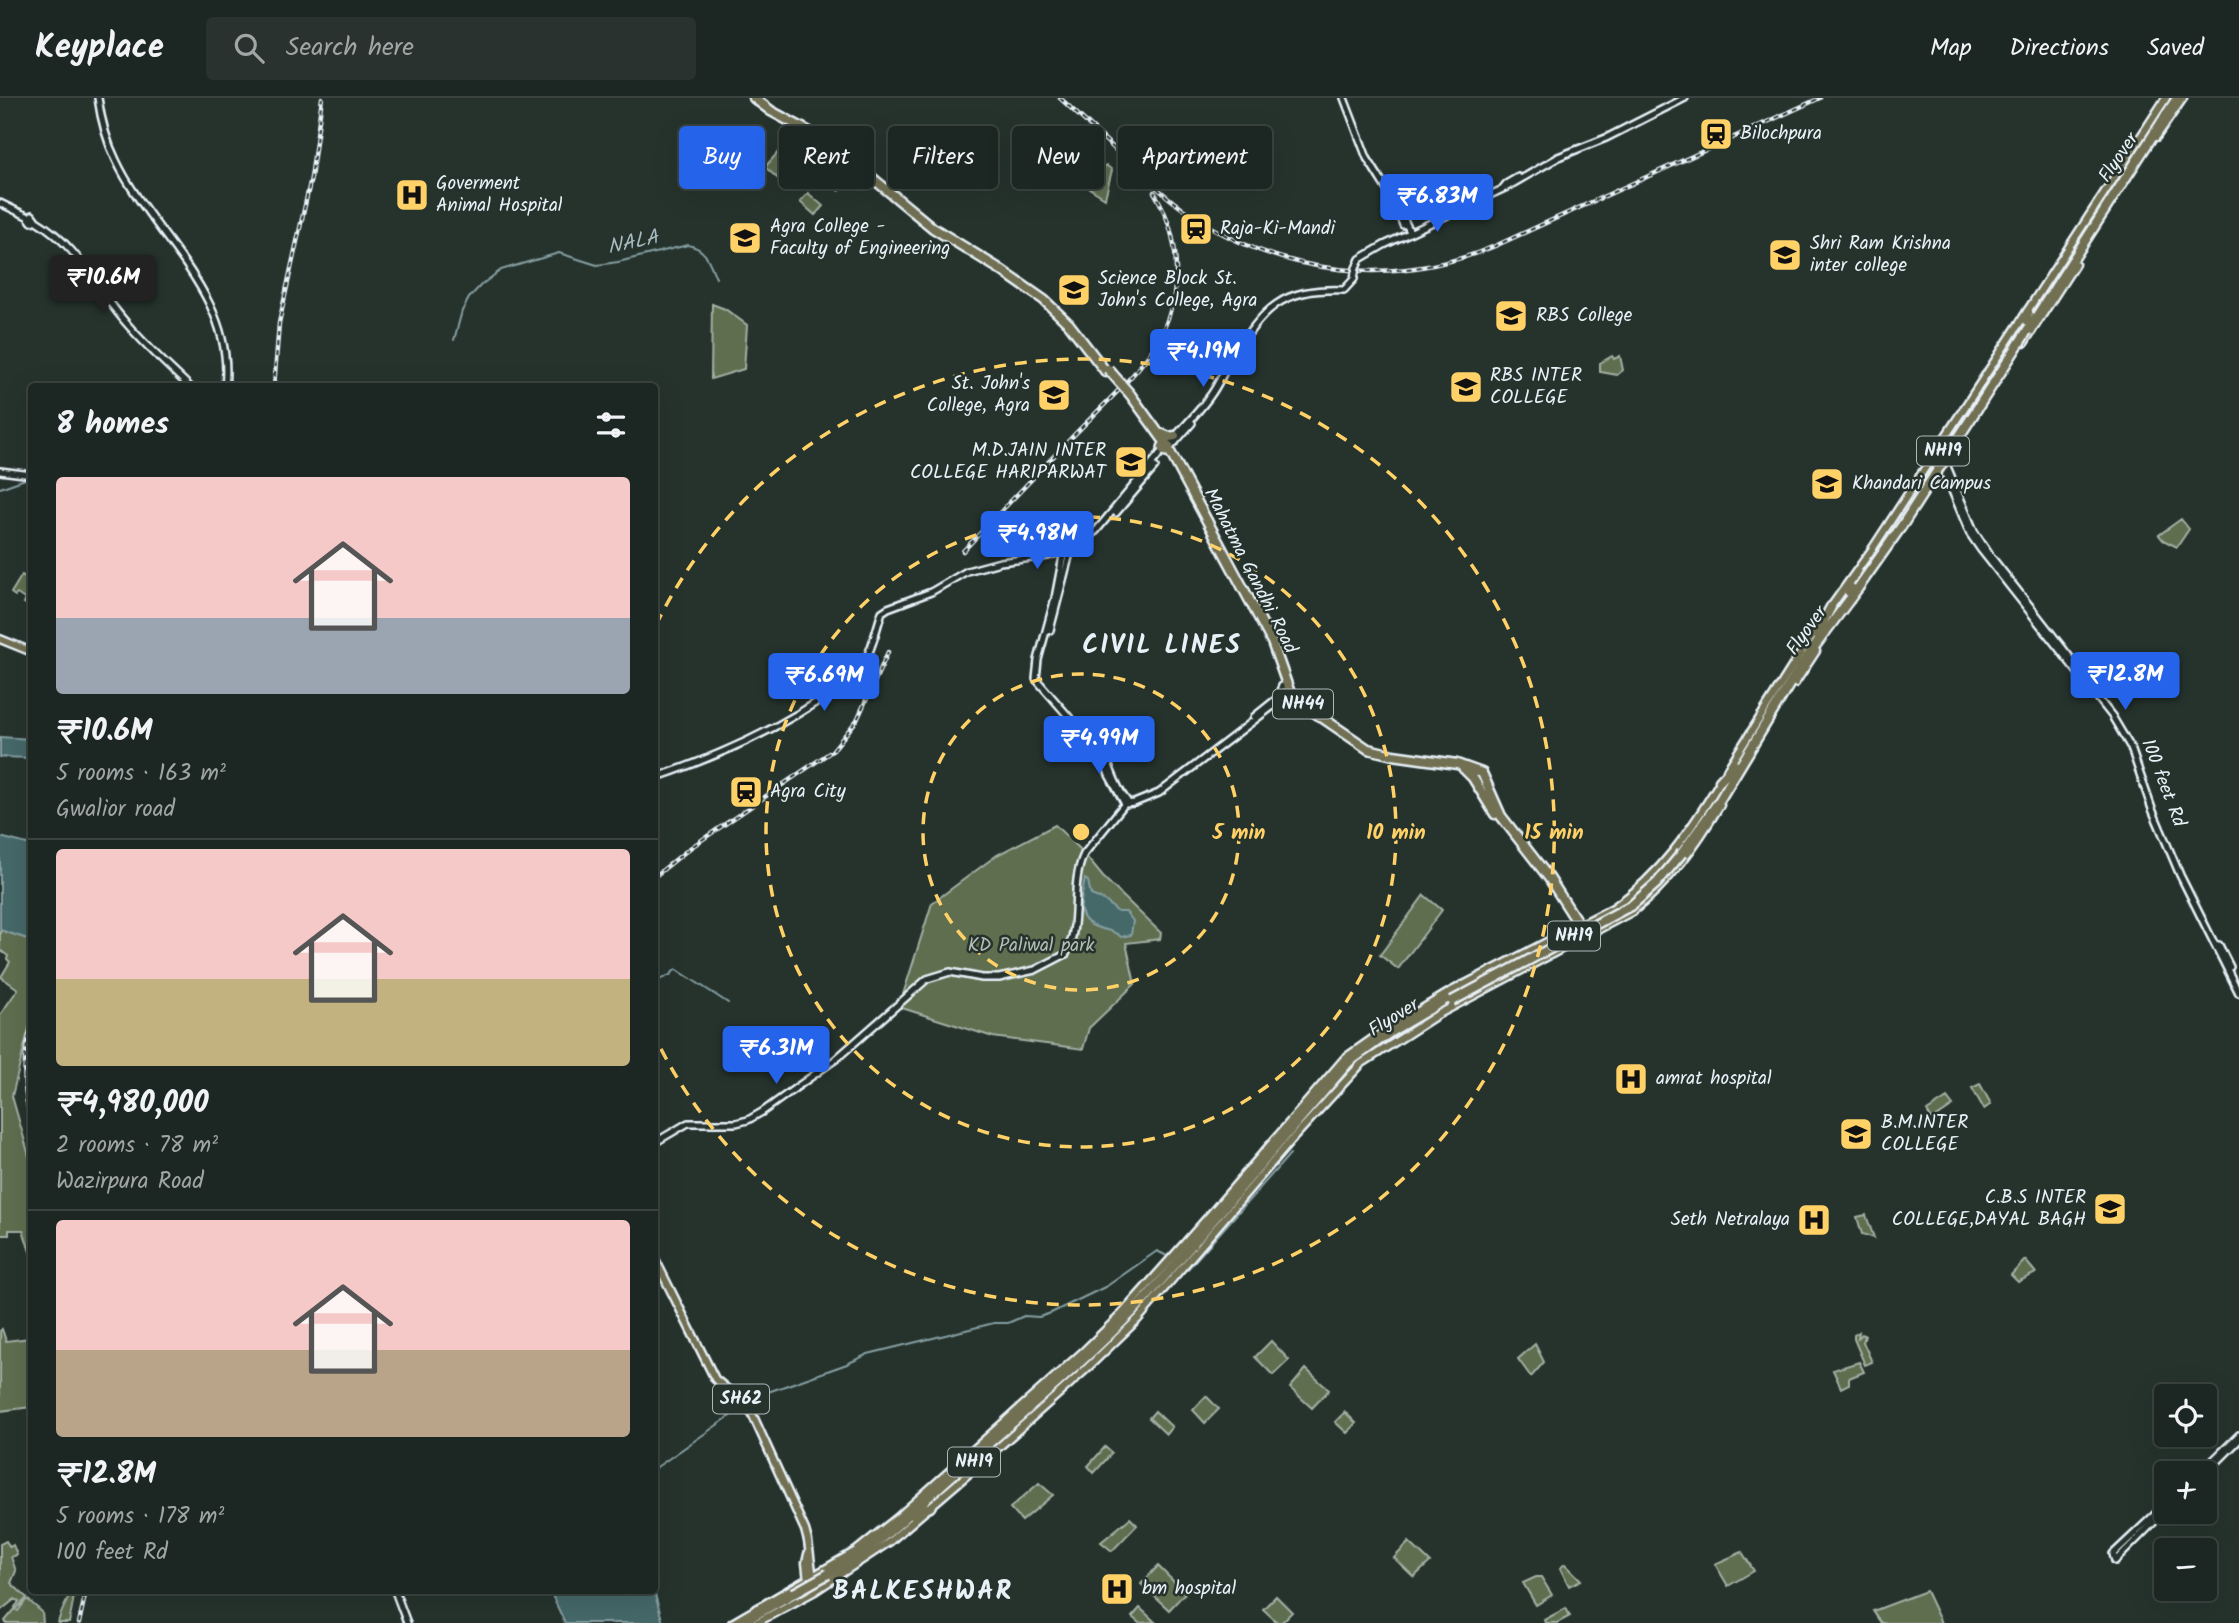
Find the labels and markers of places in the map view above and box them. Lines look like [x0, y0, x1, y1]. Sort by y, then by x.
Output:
station icon: Bilochpura [1697, 115, 1735, 153]
place label: Bilochpura [1740, 119, 1822, 149]
place label: Goverment Animal Hospital [436, 169, 563, 221]
pin: ₹6.83M [1380, 174, 1494, 234]
hospital icon: Goverment Animal Hospital [393, 176, 431, 214]
station icon: Raja-Ki-Mandi [1177, 210, 1215, 248]
place label: Agra College - Faculty of Engineering [770, 212, 950, 264]
place label: Raja-Ki-Mandi [1220, 214, 1336, 244]
school or university icon: Agra College - Faculty of Engineering [726, 219, 764, 257]
place label: Shri Ram Krishna inter college [1810, 229, 1951, 281]
school or university icon: Shri Ram Krishna inter college [1766, 236, 1804, 274]
pin: ₹10.6M [46, 256, 160, 315]
place label: Science Block St. John's College, Agra [1098, 264, 1257, 316]
school or university icon: Science Block St. John's College, Agra [1055, 271, 1093, 309]
school or university icon: RBS College [1492, 297, 1530, 335]
place label: RBS College [1536, 301, 1633, 331]
pin: ₹4.19M [1146, 330, 1260, 389]
place label: RBS INTER COLLEGE [1490, 361, 1582, 413]
school or university icon: RBS INTER COLLEGE [1447, 368, 1485, 406]
place label: St. John's College, Agra [927, 369, 1030, 421]
school or university icon: St. John's College, Agra [1035, 376, 1073, 414]
place label: M.D.JAIN INTER COLLEGE HARIPARWAT [910, 436, 1108, 488]
school or university icon: M.D.JAIN INTER COLLEGE HARIPARWAT [1112, 443, 1150, 481]
school or university icon: Khandari Campus [1808, 465, 1846, 503]
place label: Khandari Campus [1852, 469, 1991, 499]
pin: ₹4.98M [980, 512, 1094, 571]
pin: ₹12.8M [2068, 652, 2182, 712]
pin: ₹6.69M [767, 654, 881, 713]
pin: ₹4.99M [1042, 716, 1156, 776]
station icon: Agra City [727, 773, 765, 811]
place label: Agra City [770, 777, 847, 807]
centre of rings [1069, 820, 1093, 844]
pin: ₹6.31M [719, 1026, 833, 1086]
hospital icon: amrat hospital [1612, 1060, 1650, 1098]
place label: amrat hospital [1656, 1064, 1772, 1094]
place label: B.M.INTER COLLEGE [1881, 1108, 1968, 1160]
school or university icon: B.M.INTER COLLEGE [1837, 1115, 1875, 1153]
place label: C.B.S INTER COLLEGE,DAYAL BAGH [1892, 1183, 2086, 1235]
school or university icon: C.B.S INTER COLLEGE,DAYAL BAGH [2091, 1190, 2129, 1228]
hospital icon: Seth Netralaya [1795, 1201, 1833, 1239]
place label: Seth Netralaya [1671, 1205, 1790, 1235]
hospital icon: bm hospital [1098, 1570, 1136, 1608]
place label: bm hospital [1142, 1574, 1236, 1604]

